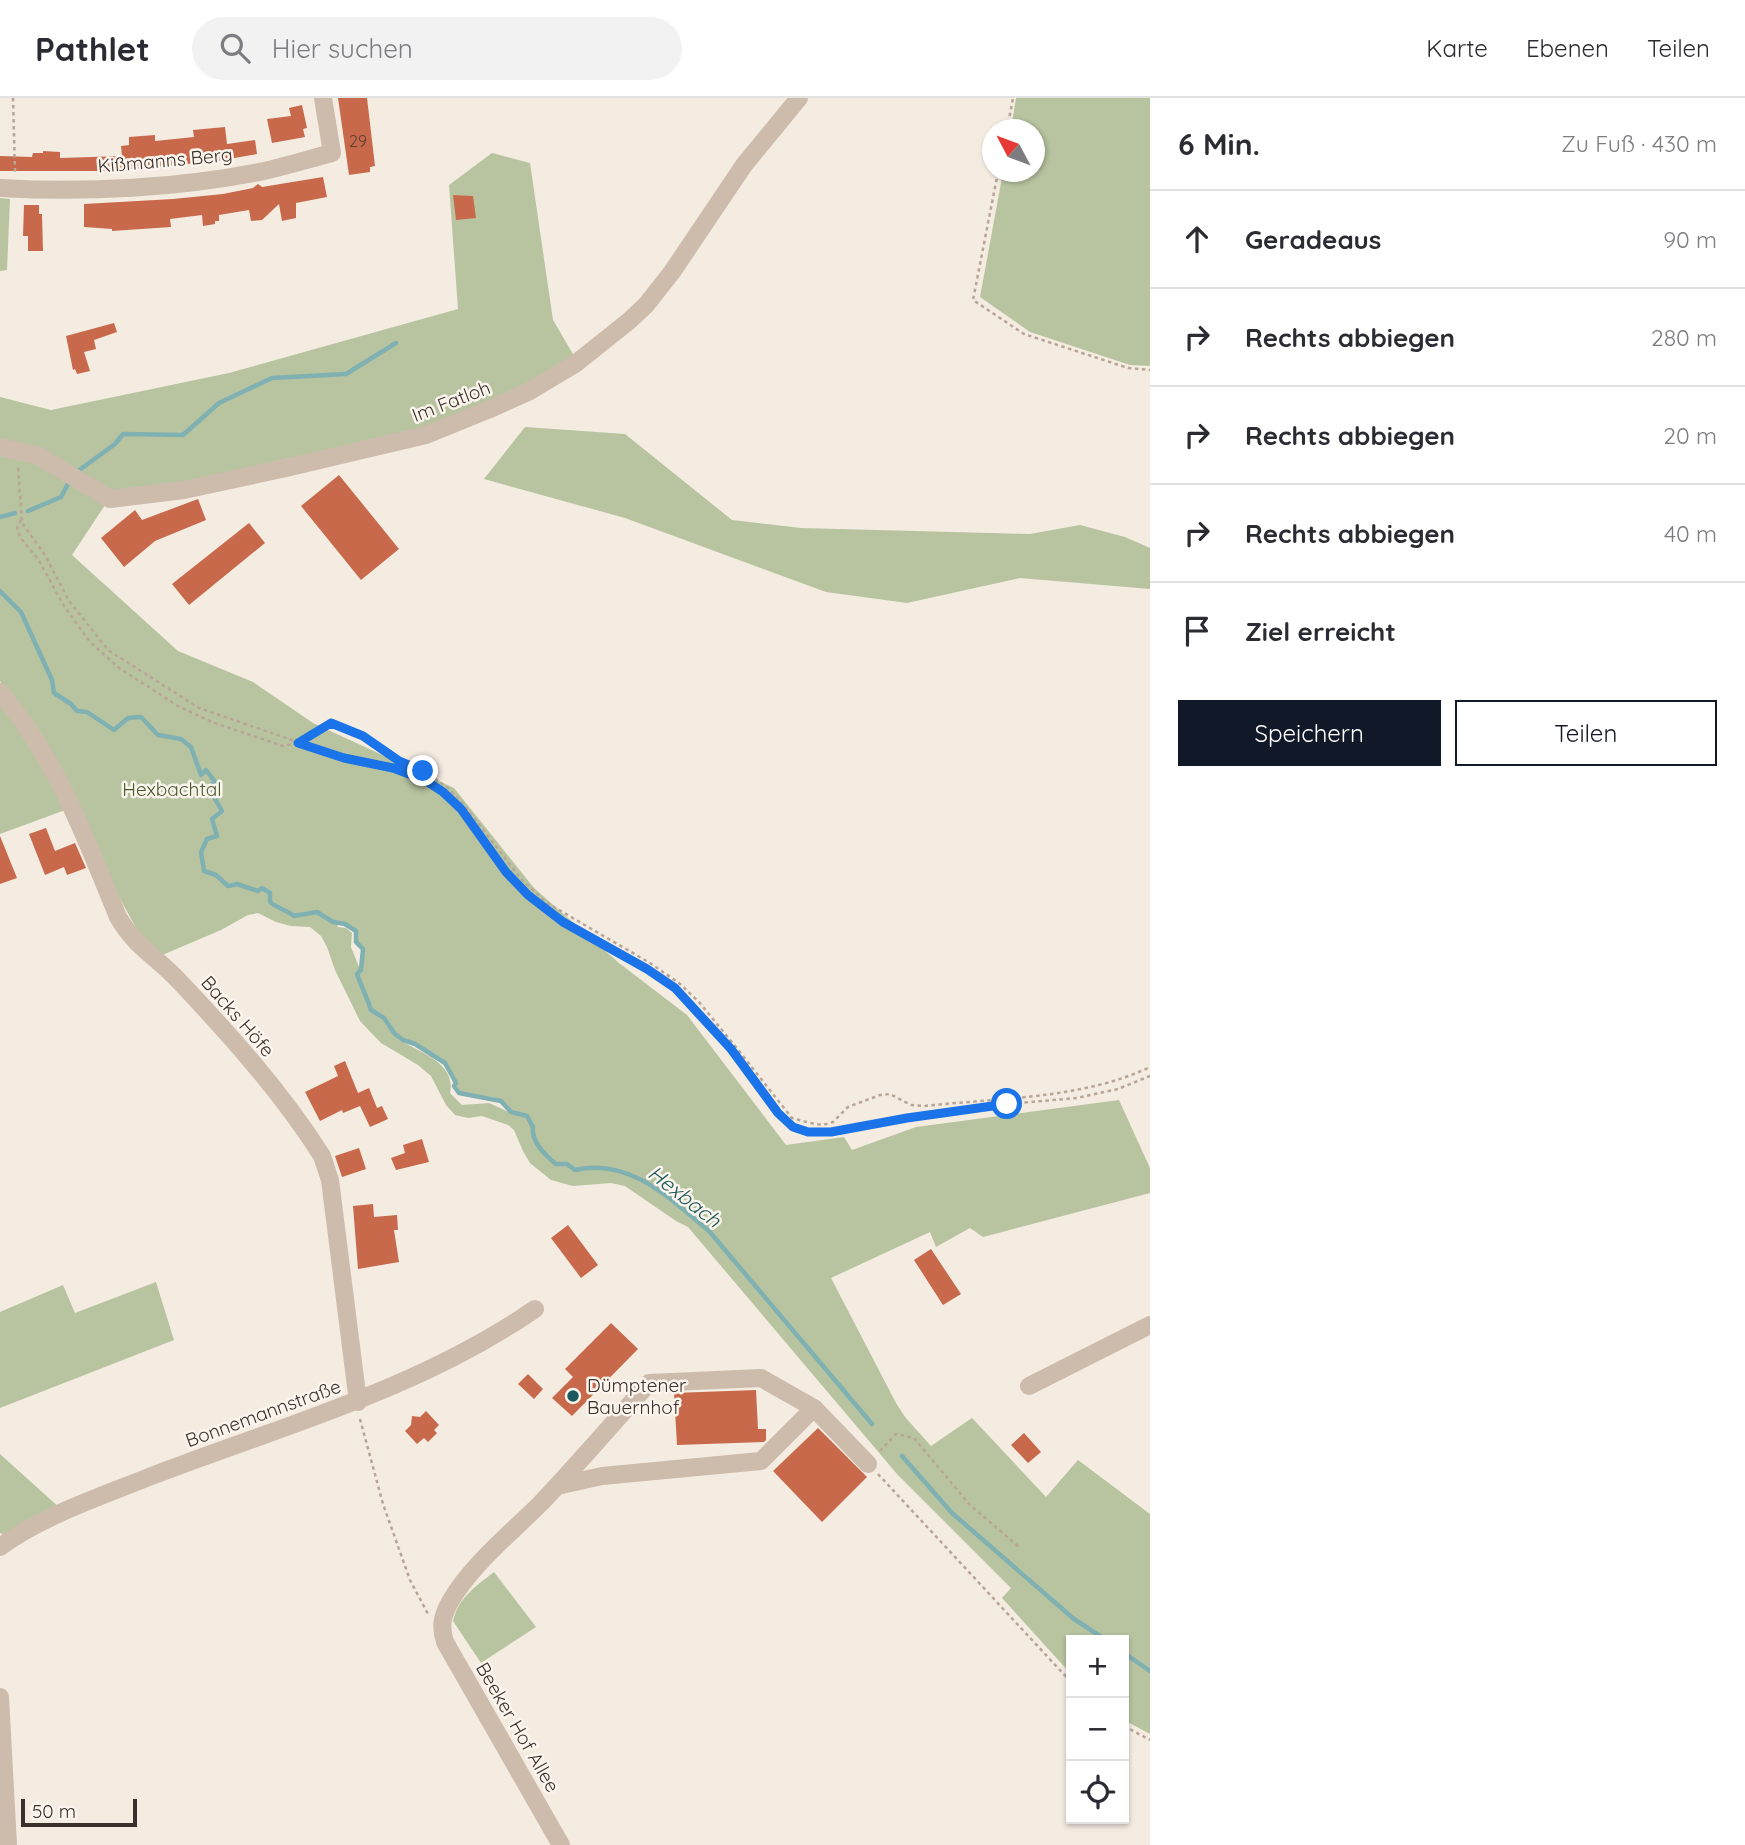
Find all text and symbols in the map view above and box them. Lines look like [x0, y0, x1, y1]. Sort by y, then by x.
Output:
search box [192, 17, 682, 80]
text: Pathlet [35, 28, 150, 69]
icon: search [216, 29, 254, 67]
text: Hier suchen [272, 32, 413, 65]
text: Karte [1426, 33, 1488, 63]
text: Ebenen [1526, 33, 1609, 63]
text: Teilen [1647, 33, 1710, 63]
north arrow [982, 119, 1045, 182]
text: 6 Min. [1178, 125, 1260, 163]
text: Zu Fuß · 430 m [1561, 129, 1717, 158]
house number: 29 [349, 131, 367, 151]
street label: Kißmanns Berg [97, 142, 233, 178]
icon: ahead [1178, 220, 1216, 258]
text: Geradeaus [1245, 223, 1381, 256]
text: 90 m [1663, 225, 1717, 254]
icon: right [1178, 318, 1216, 356]
text: Rechts abbiegen [1245, 321, 1455, 354]
text: 280 m [1651, 323, 1717, 352]
street label: Im Fatloh [408, 375, 494, 427]
icon: right [1178, 416, 1216, 454]
text: Rechts abbiegen [1245, 419, 1455, 452]
text: 20 m [1663, 421, 1717, 450]
icon: right [1178, 514, 1216, 552]
text: Rechts abbiegen [1245, 517, 1455, 550]
text: 40 m [1664, 519, 1717, 548]
icon: arrive [1178, 612, 1216, 650]
text: Ziel erreicht [1245, 615, 1396, 648]
button: Speichern [1178, 700, 1441, 766]
button: Teilen [1455, 700, 1717, 766]
route end [407, 755, 438, 786]
park label: Hexbachtal [122, 777, 222, 801]
street label: Backs Höfe [196, 970, 280, 1062]
route start [991, 1088, 1022, 1119]
water label: Hexbach [643, 1160, 727, 1233]
place label: Dümptener Bauernhof [587, 1373, 687, 1419]
street label: Bonnemannstraße [182, 1374, 344, 1452]
marker: Dümptener Bauernhof [565, 1388, 581, 1404]
map controls [1066, 1635, 1129, 1824]
button: + [1066, 1635, 1129, 1698]
street label: Beeker Hof Allee [471, 1658, 565, 1796]
button: − [1066, 1698, 1129, 1761]
button: locate [1066, 1761, 1129, 1824]
scale bar [21, 1796, 136, 1828]
text: 50 m [32, 1799, 76, 1823]

